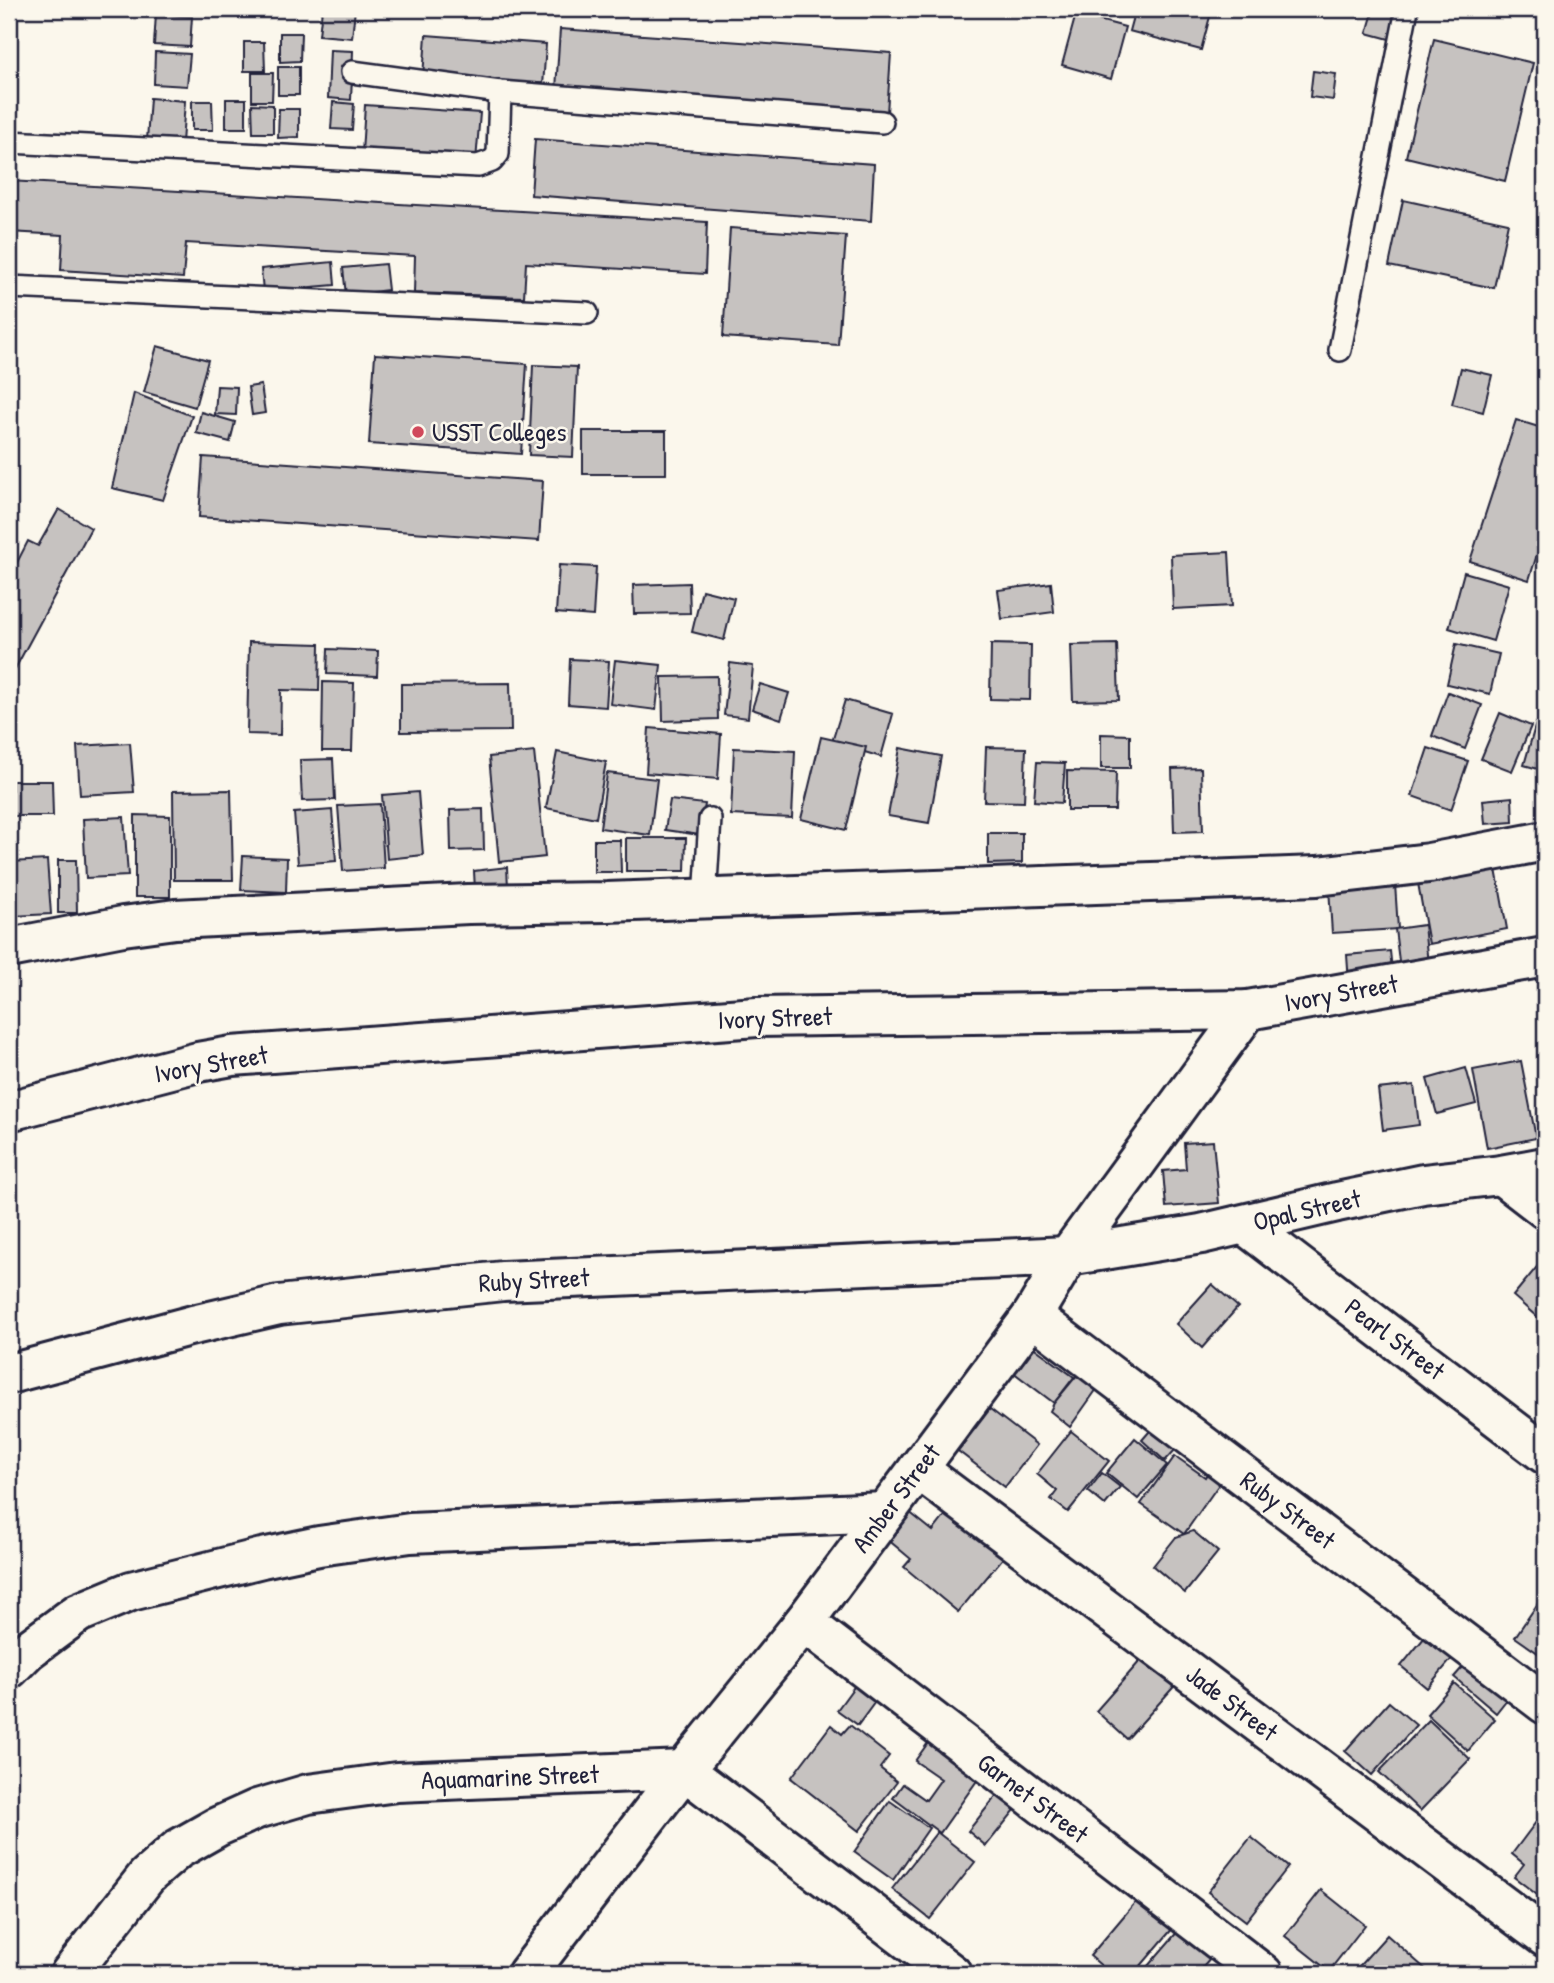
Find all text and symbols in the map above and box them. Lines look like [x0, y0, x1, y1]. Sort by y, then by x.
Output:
place label: USST Colleges [432, 414, 567, 449]
marker: USST Colleges [410, 424, 426, 440]
street label: Ivory Street [1281, 965, 1401, 1020]
street label: Ivory Street [717, 998, 834, 1037]
street label: Ivory Street [151, 1036, 271, 1091]
street label: Opal Street [1250, 1180, 1365, 1239]
street label: Ruby Street [478, 1259, 591, 1300]
street label: Pearl Street [1338, 1290, 1453, 1388]
street label: Amber Street [843, 1435, 949, 1559]
street label: Ruby Street [1234, 1462, 1344, 1557]
street label: Jade Street [1179, 1656, 1286, 1749]
street label: Garnet Street [971, 1744, 1097, 1851]
street label: Aquamarine Street [421, 1756, 600, 1797]

